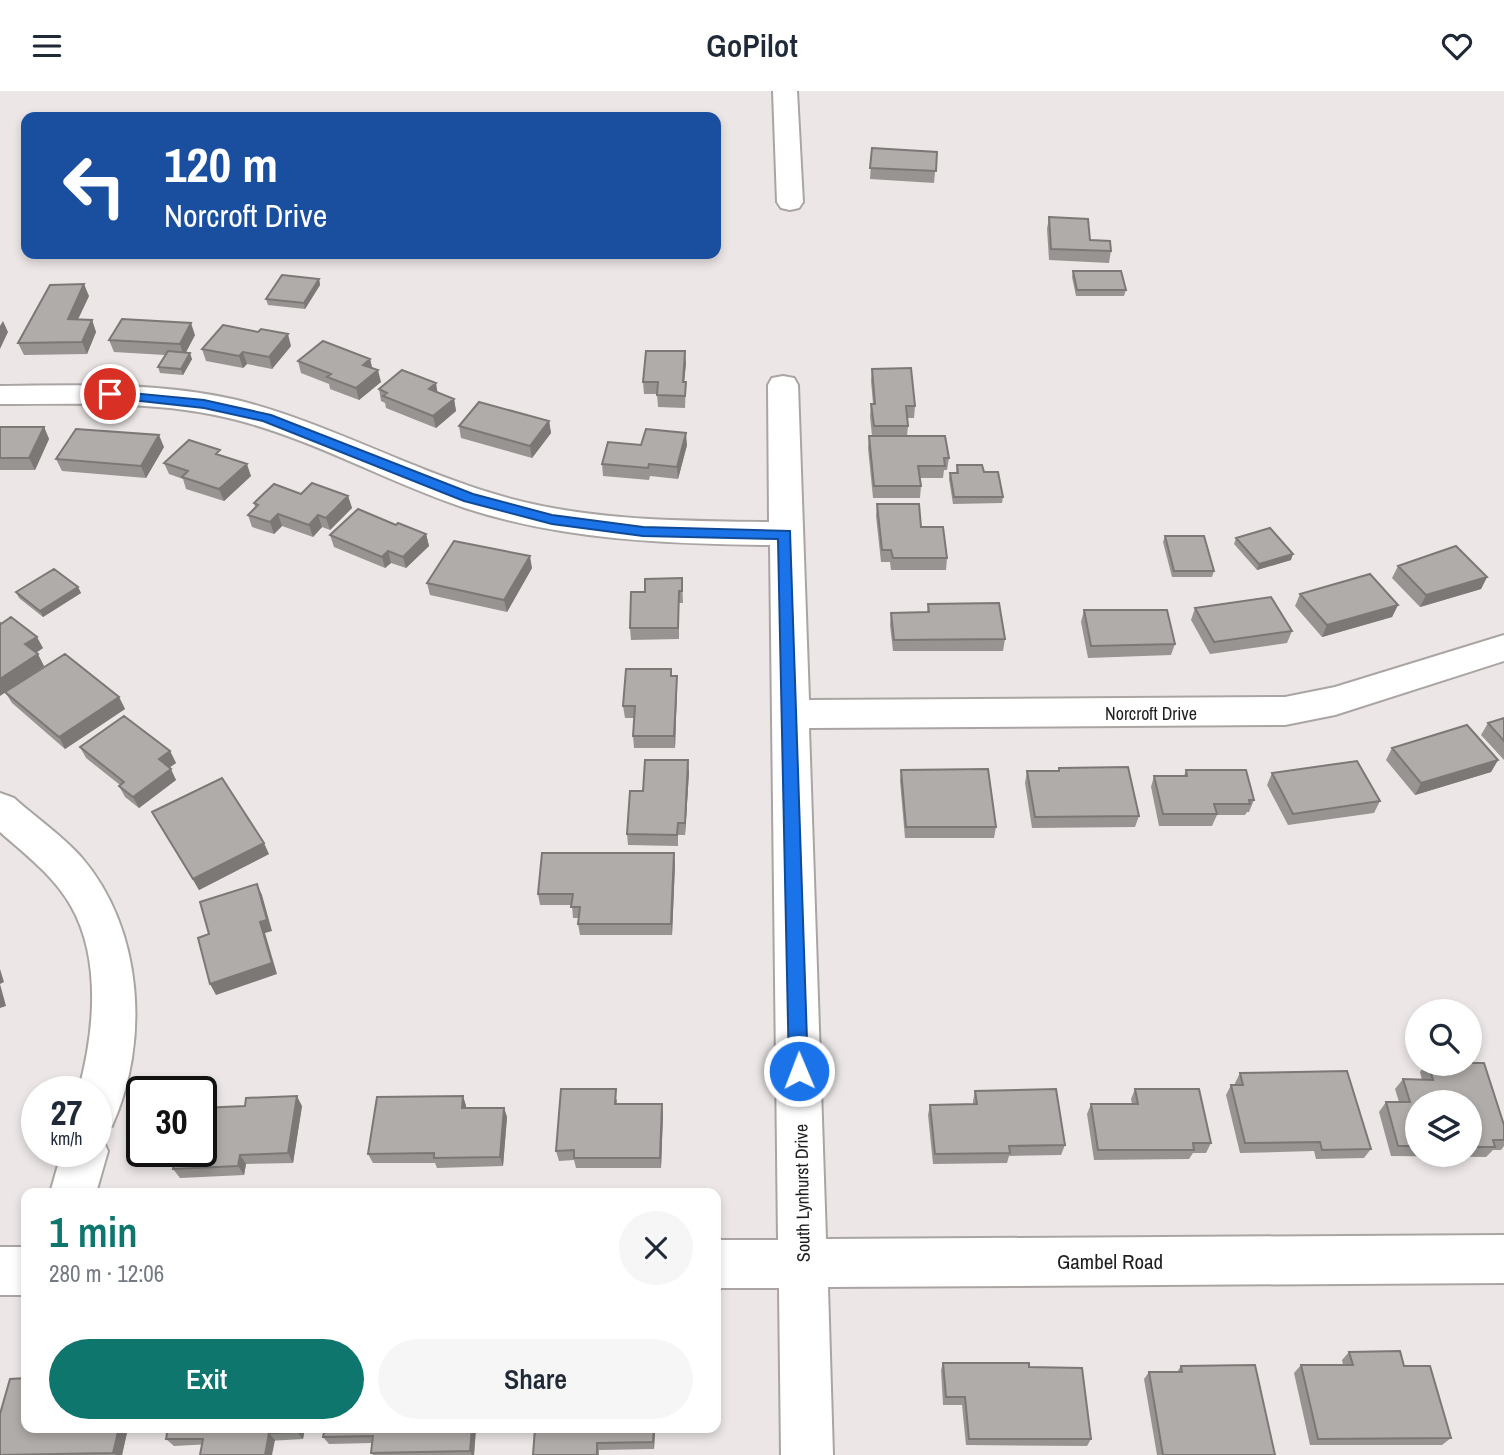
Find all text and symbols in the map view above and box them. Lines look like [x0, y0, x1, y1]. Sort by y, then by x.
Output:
text: GoPilot [706, 24, 798, 67]
icon: menu [28, 27, 66, 65]
icon: heart [1438, 27, 1476, 65]
text: 120 m [164, 131, 278, 197]
icon: left [49, 140, 140, 231]
text: Norcroft Drive [164, 194, 327, 237]
pin [80, 364, 140, 424]
icon: arrive [91, 375, 129, 413]
street label: Norcroft Drive [1105, 701, 1197, 726]
map controls [1405, 999, 1482, 1167]
button: search [1405, 999, 1482, 1076]
position arrow [762, 1034, 836, 1108]
speed limit sign: 30 [126, 1076, 217, 1167]
text: 27 [51, 1089, 82, 1136]
button: layers [1405, 1090, 1482, 1167]
street label: South Lynhurst Drive [788, 1124, 816, 1262]
text: km/h [51, 1126, 83, 1151]
text: 1 min [49, 1204, 138, 1260]
button: close [619, 1211, 693, 1285]
street label: Gambel Road [1057, 1247, 1163, 1276]
text: 280 m · 12:06 [49, 1258, 164, 1289]
button: Exit [49, 1339, 364, 1419]
button: Share [378, 1339, 693, 1419]

